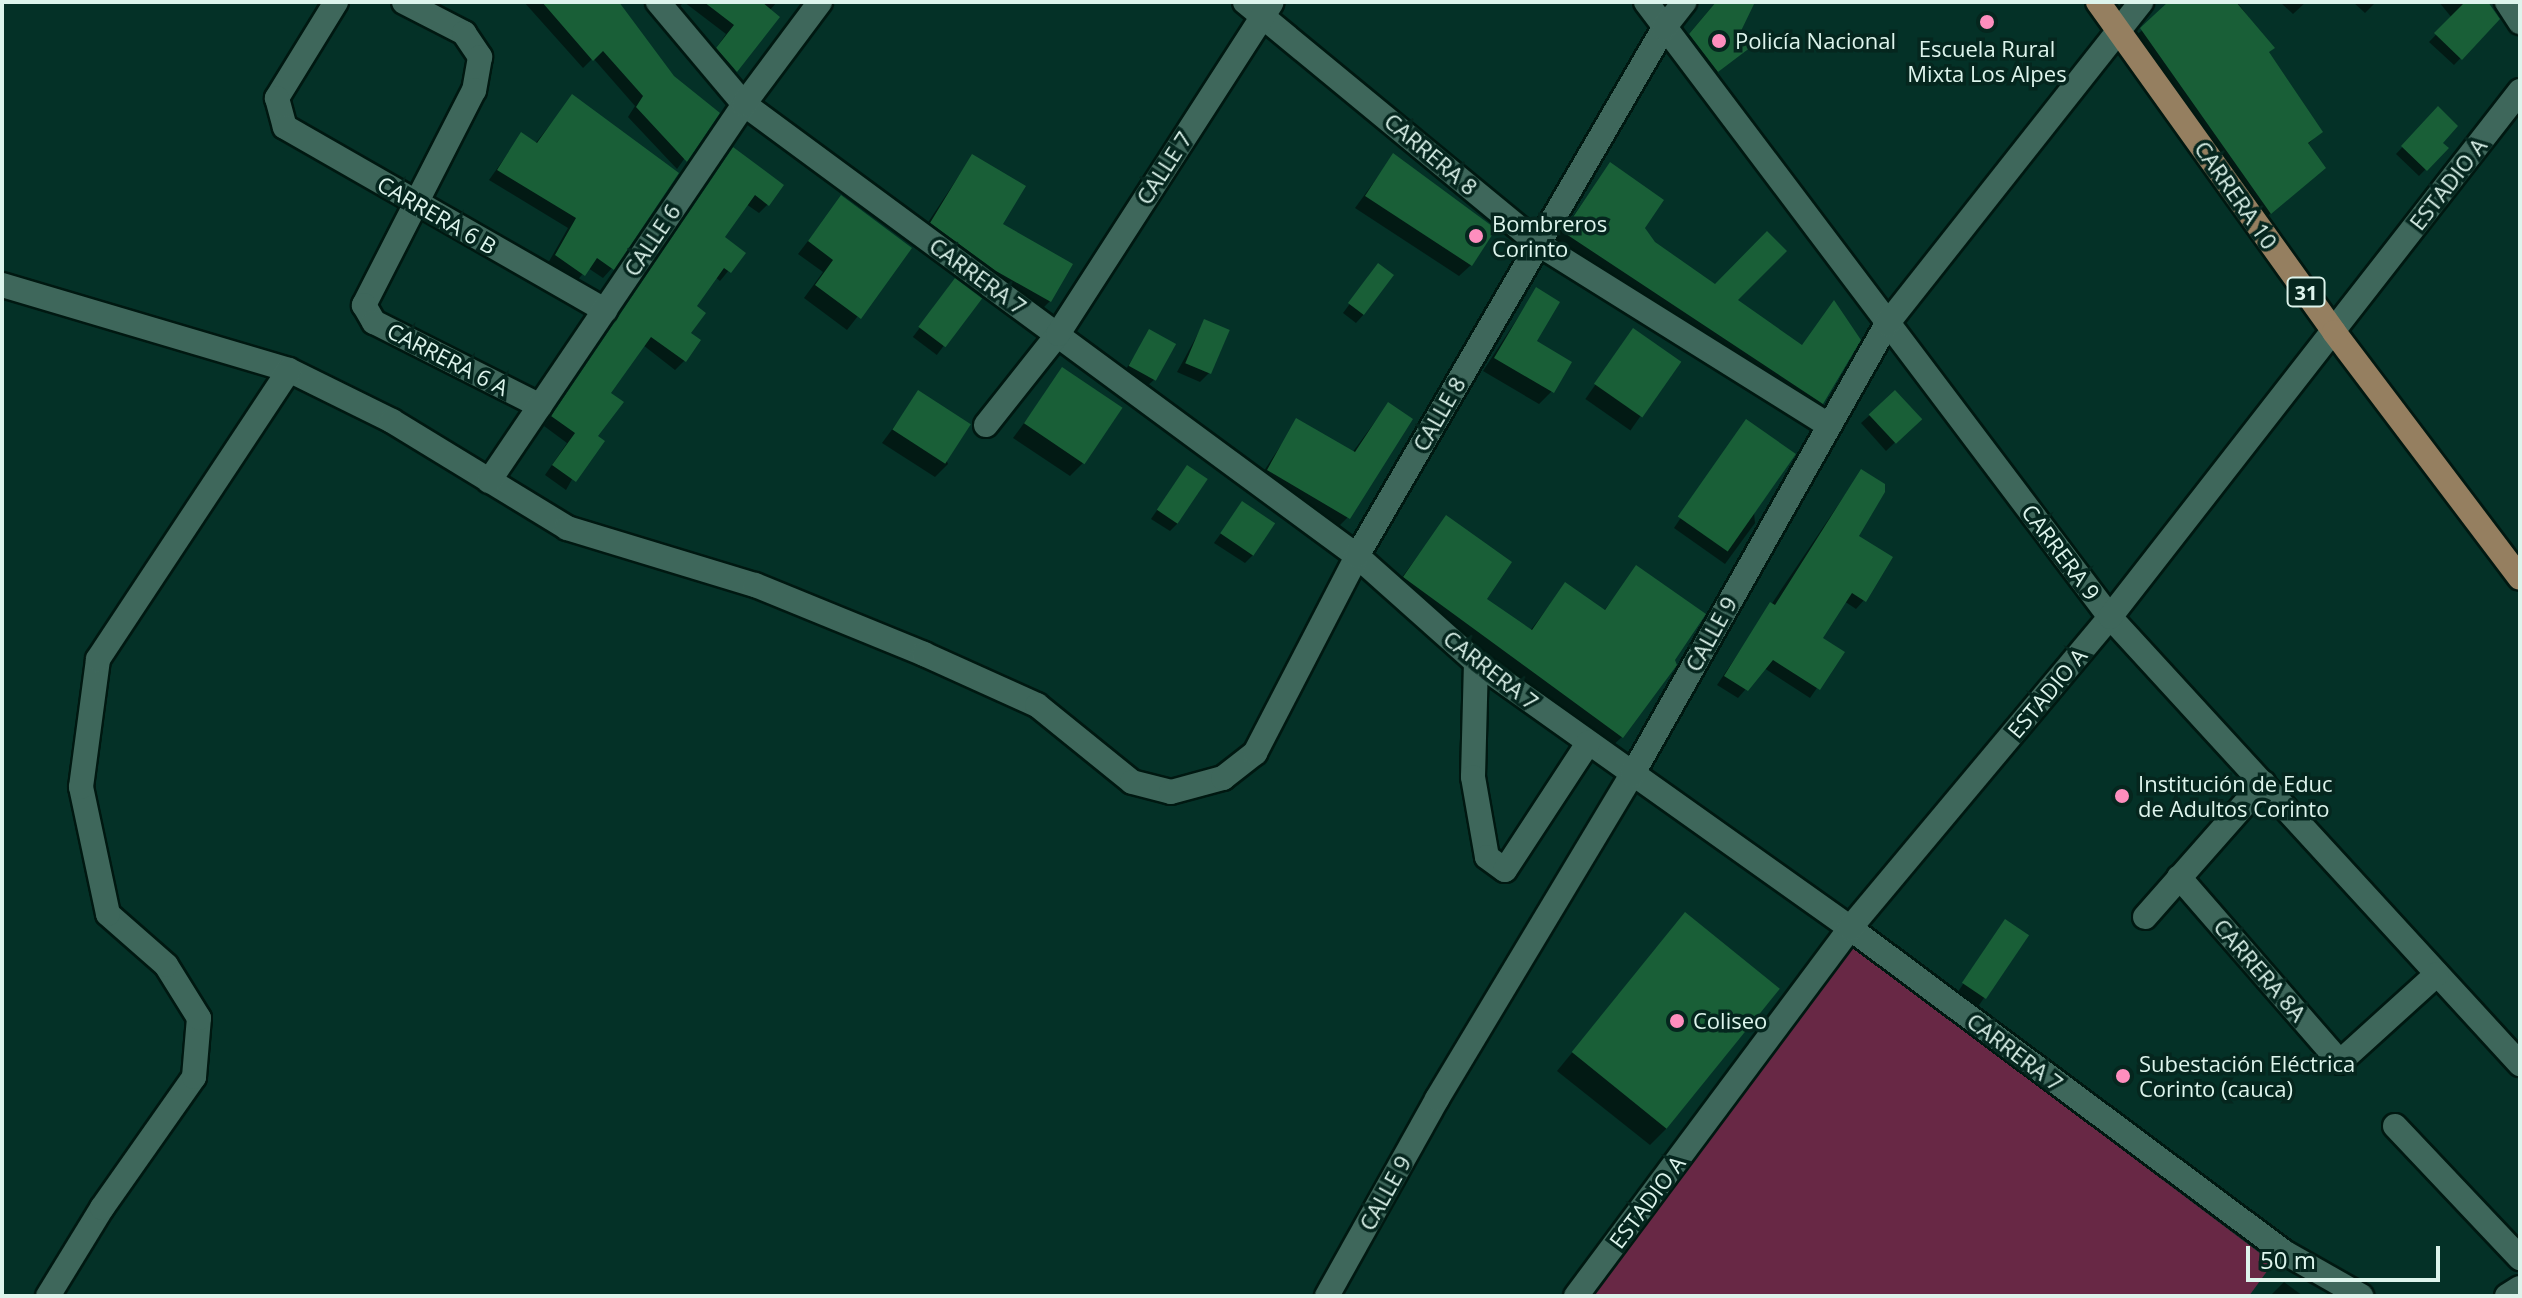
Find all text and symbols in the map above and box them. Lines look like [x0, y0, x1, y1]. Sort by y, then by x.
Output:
marker: Escuela Rural Mixta Los Alpes [1978, 13, 1996, 31]
place label: Policía Nacional [1735, 28, 1896, 54]
marker: Policía Nacional [1710, 32, 1728, 50]
place label: Escuela Rural Mixta Los Alpes [1907, 35, 2067, 86]
street label: CARRERA 8 [1379, 108, 1483, 200]
street label: CALLE 7 [1131, 127, 1197, 209]
street label: ESTADIO A [2404, 133, 2492, 235]
street label: CARRERA 10 [2189, 136, 2283, 254]
street label: CARRERA 6 B [373, 170, 501, 260]
street label: CALLE 6 [618, 199, 686, 281]
place label: Bombreros Corinto [1492, 210, 1607, 262]
marker: Bombreros Corinto [1467, 227, 1485, 245]
street label: CARRERA 7 [925, 232, 1031, 320]
road number: 31 [2286, 276, 2326, 308]
street label: CARRERA 6 A [383, 317, 513, 401]
street label: CALLE 8 [1407, 372, 1471, 456]
street label: CARRERA 9 [2016, 499, 2106, 605]
street label: CALLE 9 [1680, 592, 1742, 676]
street label: CARRERA 7 [1438, 625, 1544, 715]
street label: ESTADIO A [2002, 643, 2092, 743]
place label: Institución de Educ de Adultos Corinto [2138, 770, 2333, 822]
marker: Institución de Educ de Adultos Corinto [2113, 787, 2131, 805]
street label: CARRERA 8A [2208, 913, 2312, 1027]
street label: CARRERA 7 [1962, 1007, 2068, 1097]
place label: Coliseo [1693, 1008, 1767, 1034]
marker: Coliseo [1668, 1012, 1686, 1030]
place label: Subestación Eléctrica Corinto (cauca) [2139, 1050, 2355, 1102]
marker: Subestación Eléctrica Corinto (cauca) [2114, 1067, 2132, 1085]
street label: ESTADIO A [1604, 1150, 1690, 1254]
street label: CALLE 9 [1354, 1151, 1416, 1235]
scale bar [2250, 1230, 2444, 1280]
text: 50 m [2260, 1243, 2316, 1276]

